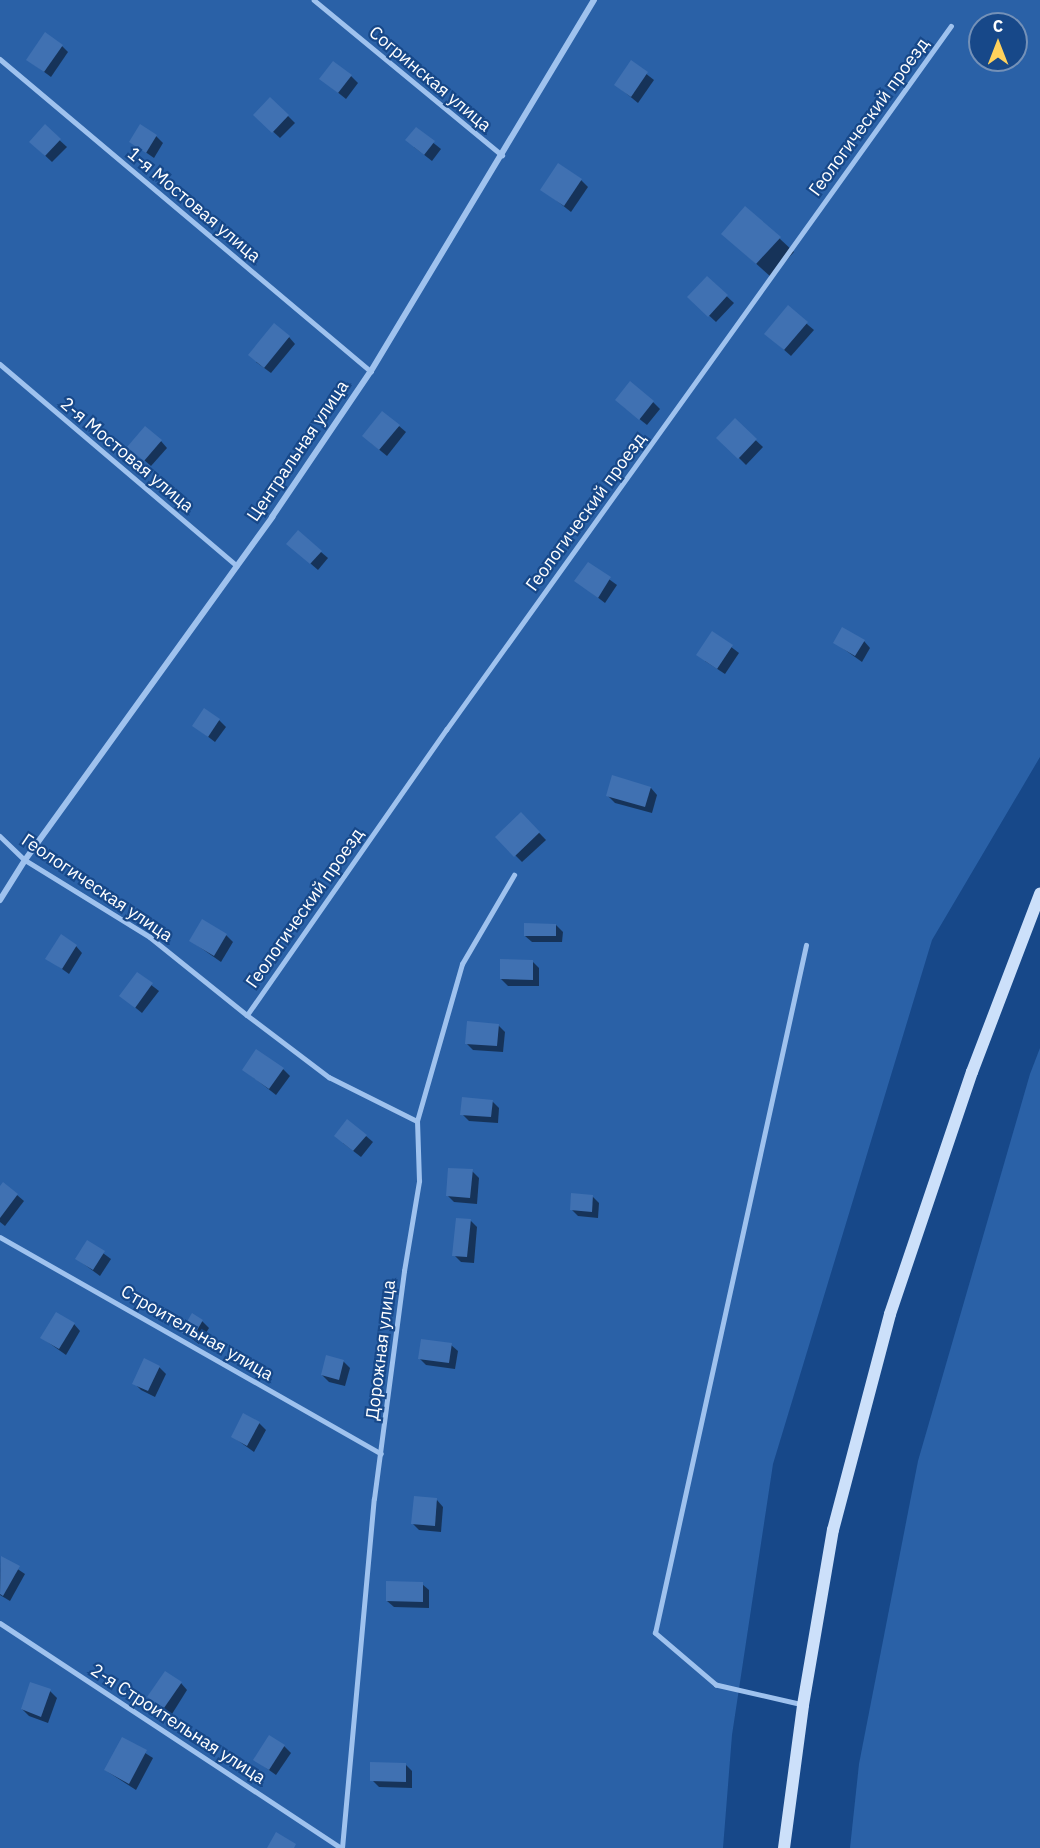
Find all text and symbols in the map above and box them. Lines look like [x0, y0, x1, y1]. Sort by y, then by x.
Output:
north arrow [968, 12, 1028, 72]
text: С [993, 16, 1003, 36]
street label: Согринская улица [365, 22, 495, 136]
street label: Геологический проезд [804, 34, 934, 200]
street label: 1-я Мостовая улица [123, 143, 265, 267]
street label: Центральная улица [243, 376, 353, 526]
street label: 2-я Мостовая улица [56, 393, 198, 517]
street label: Геологический проезд [521, 429, 651, 595]
street label: Геологический проезд [242, 824, 368, 992]
street label: Геологическая улица [17, 829, 177, 947]
street label: Дорожная улица [362, 1279, 400, 1421]
street label: Строительная улица [117, 1281, 277, 1385]
street label: 2-я Строительная улица [86, 1659, 270, 1789]

